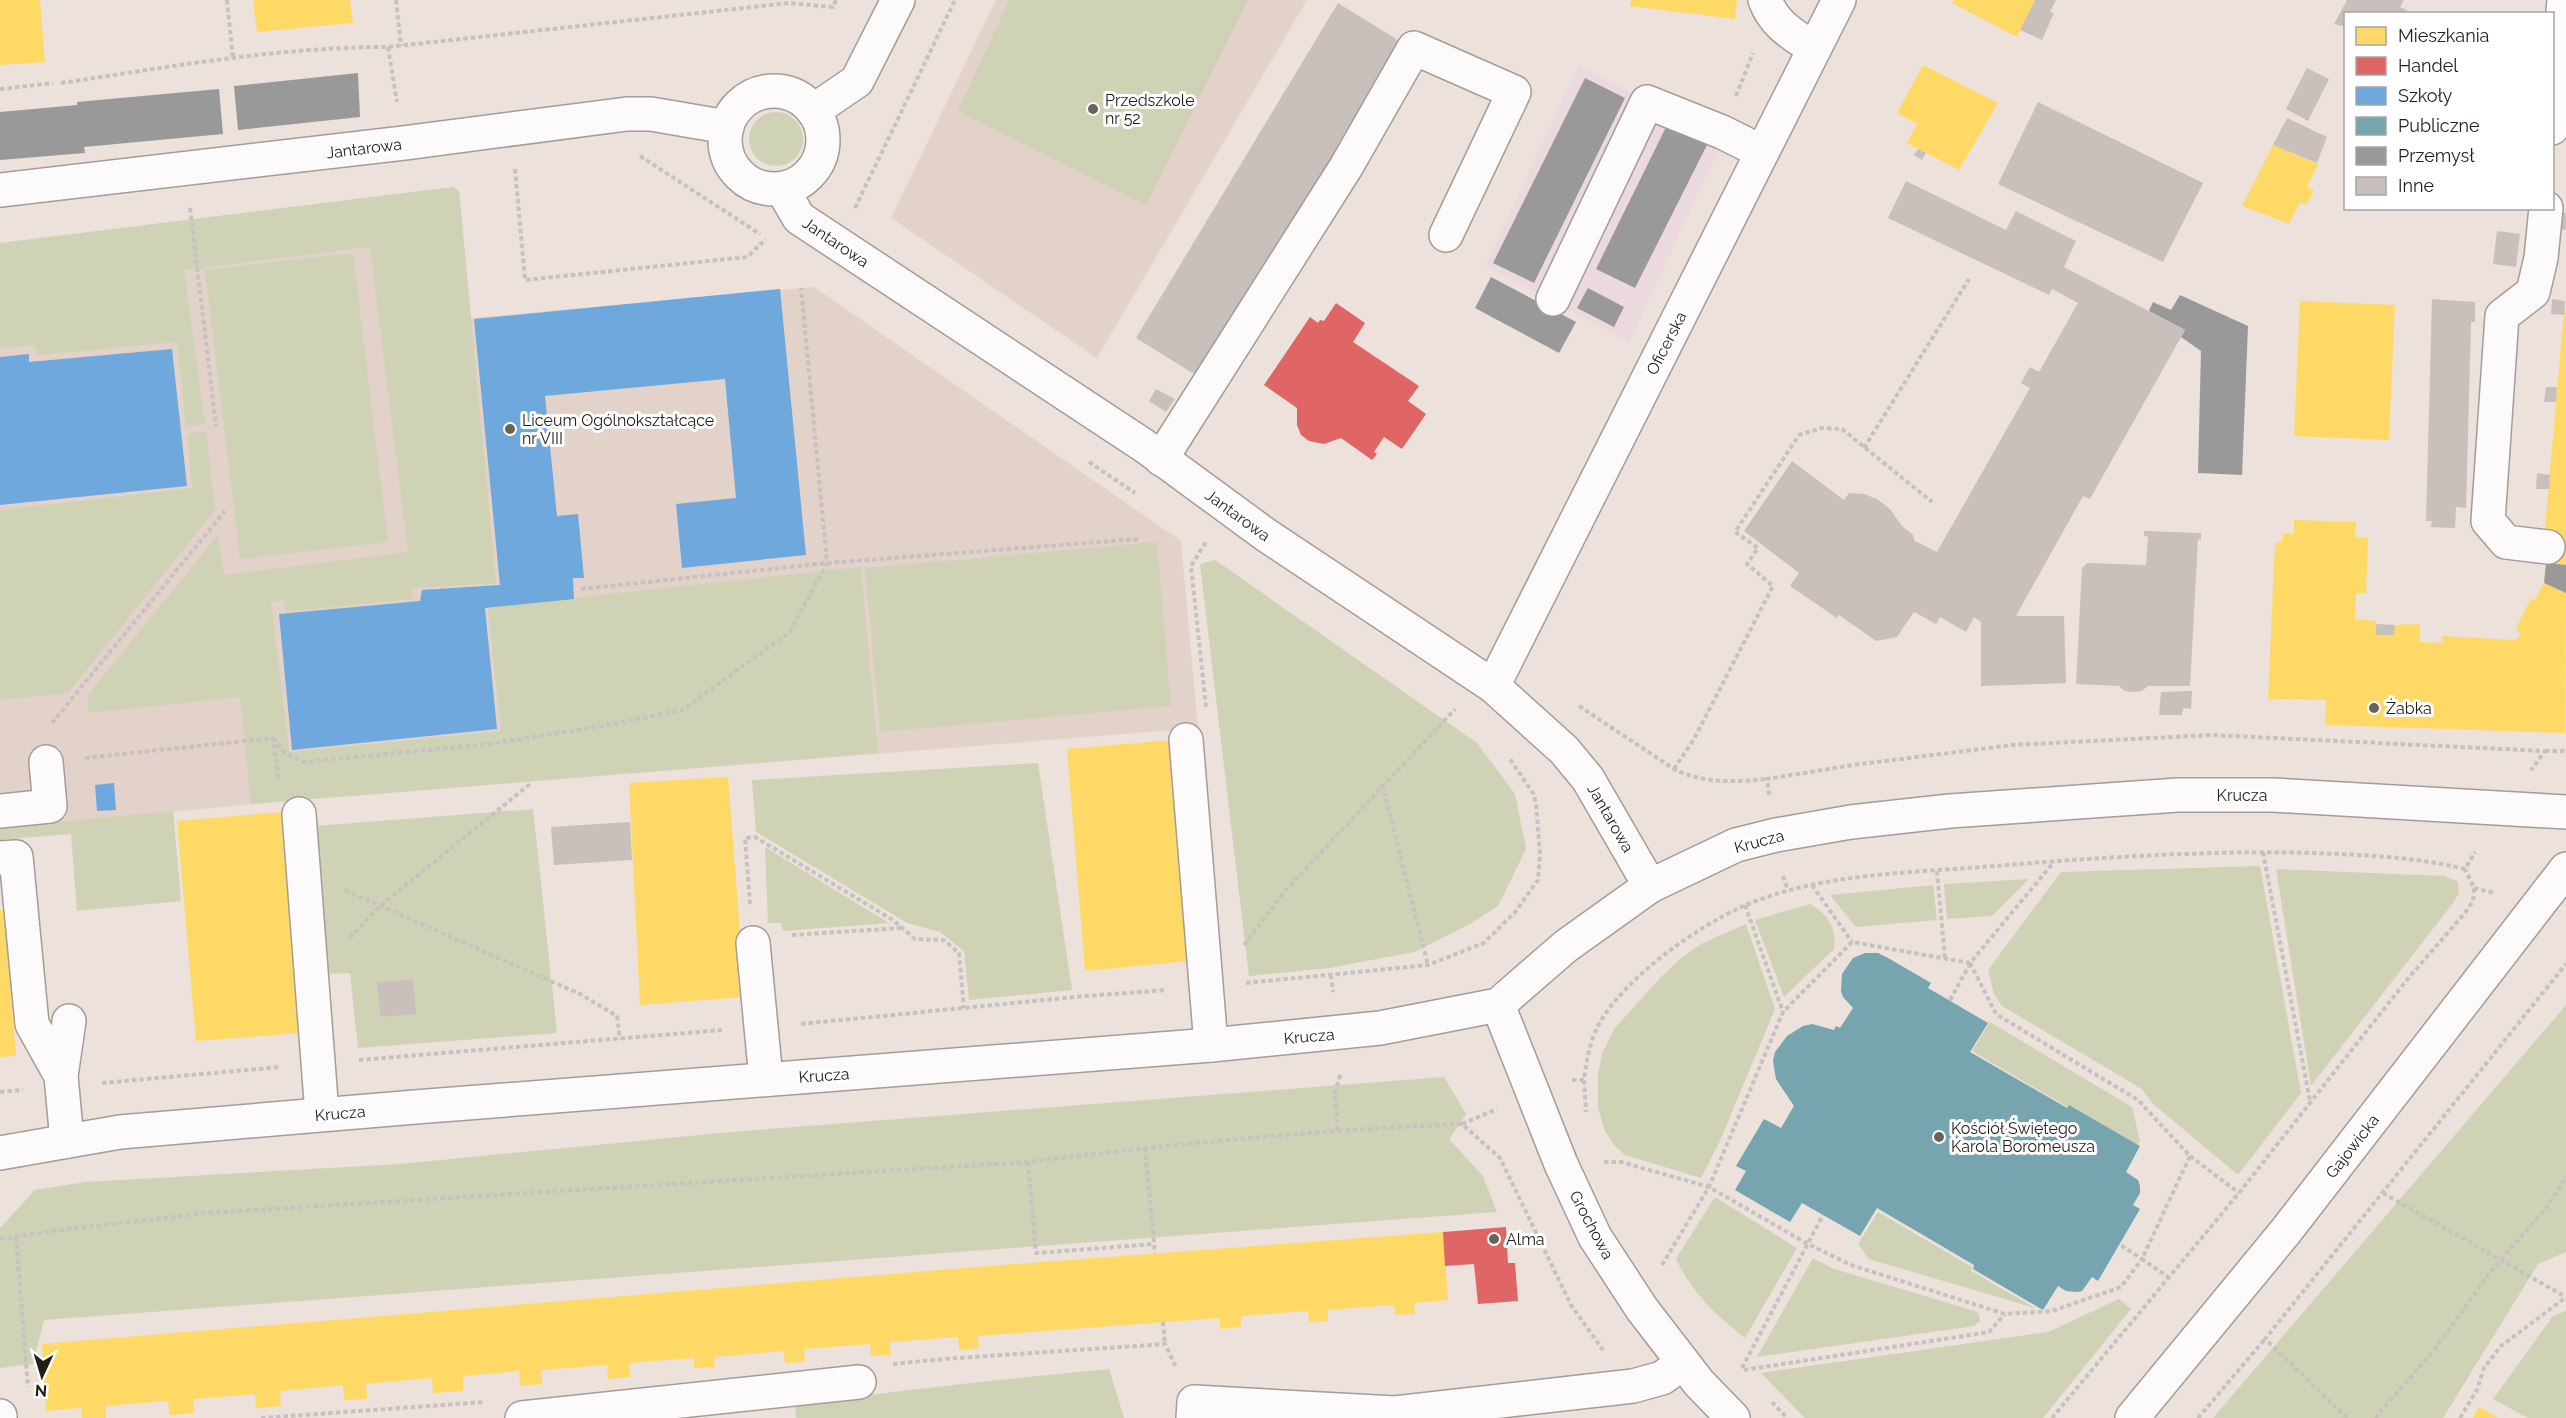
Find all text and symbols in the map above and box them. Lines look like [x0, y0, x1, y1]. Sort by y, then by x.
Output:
legend [2344, 12, 2554, 210]
text: Mieszkania [2398, 25, 2489, 46]
text: Handel [2398, 55, 2458, 76]
text: Szkoły [2398, 85, 2453, 106]
place label: Przedszkole nr 52 [1105, 91, 1195, 128]
marker: Przedszkole nr 52 [1086, 102, 1100, 116]
text: Publiczne [2398, 115, 2480, 136]
street label: Jantarowa [325, 134, 403, 163]
text: Przemysł [2398, 145, 2475, 166]
text: Inne [2398, 175, 2434, 196]
street label: Jantarowa [799, 213, 872, 271]
street label: Oficerska [1642, 308, 1691, 378]
place label: Liceum Ogólnokształcące nr VIII [522, 411, 714, 448]
marker: Liceum Ogólnokształcące nr VIII [503, 422, 517, 436]
street label: Jantarowa [1201, 485, 1274, 545]
place label: Żabka [2386, 698, 2432, 718]
marker: Żabka [2367, 701, 2381, 715]
street label: Jantarowa [1583, 781, 1638, 856]
street label: Krucza [2217, 786, 2267, 805]
street label: Krucza [1732, 826, 1786, 857]
street label: Krucza [1283, 1025, 1335, 1048]
street label: Krucza [798, 1064, 850, 1087]
street label: Krucza [314, 1102, 366, 1125]
street label: Gajowicka [2322, 1111, 2383, 1182]
place label: Kościół Świętego Karola Boromeusza [1951, 1118, 2095, 1156]
marker: Kościół Świętego Karola Boromeusza [1932, 1130, 1946, 1144]
street label: Grochowa [1566, 1188, 1618, 1263]
place label: Alma [1506, 1230, 1545, 1249]
marker: Alma [1487, 1232, 1501, 1246]
north arrow [12, 1346, 72, 1406]
text: N [34, 1381, 48, 1400]

